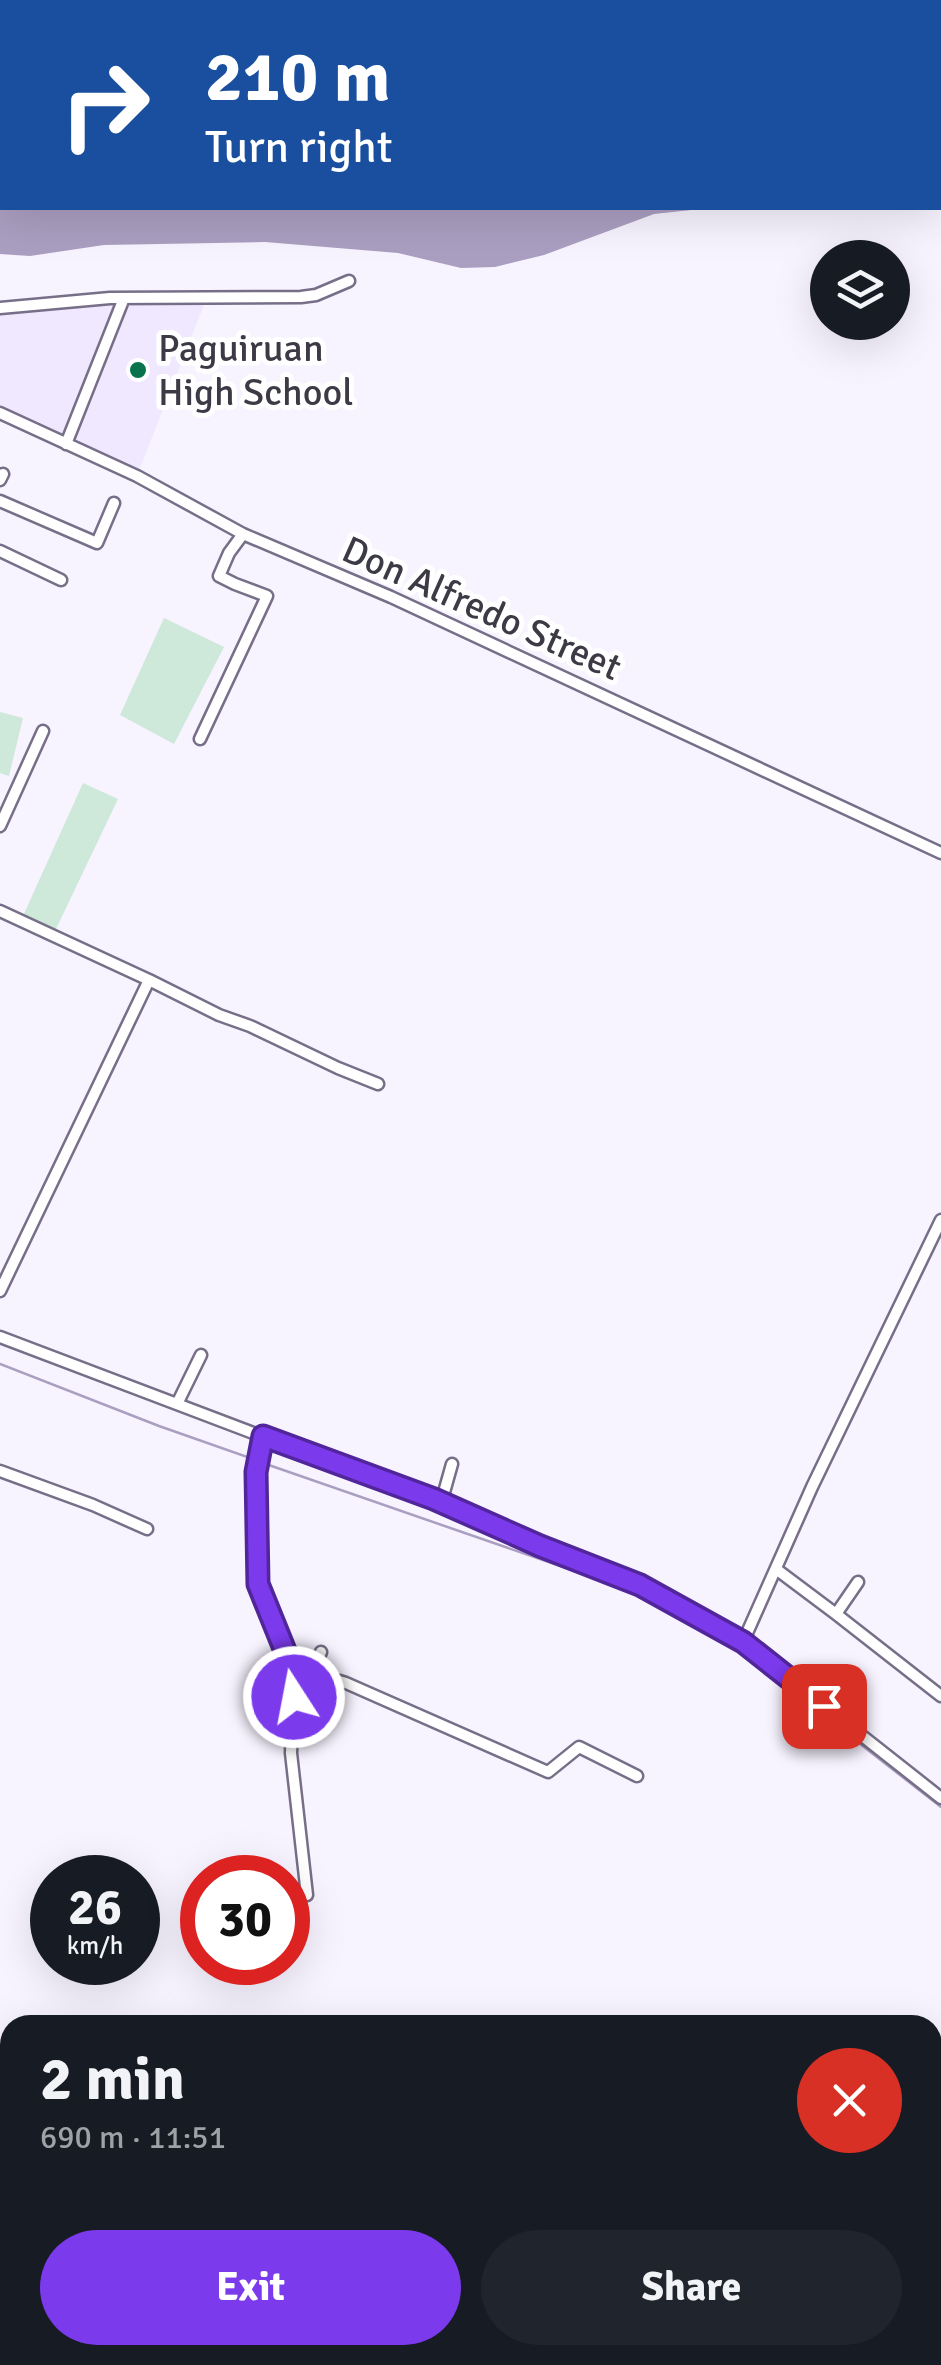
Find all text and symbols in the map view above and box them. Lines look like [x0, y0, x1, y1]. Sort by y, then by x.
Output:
text: 210 m [205, 34, 390, 120]
icon: right [40, 40, 170, 170]
text: Turn right [205, 120, 393, 175]
map controls [810, 240, 910, 340]
button: layers [810, 240, 910, 340]
place label: Paguiruan High School [158, 325, 353, 416]
marker: Paguiruan High School [127, 359, 149, 381]
street label: Don Alfredo Street [335, 526, 628, 691]
position arrow [242, 1645, 346, 1749]
pin [782, 1664, 867, 1749]
icon: arrive [797, 1679, 852, 1734]
speed limit sign: 30 [180, 1855, 310, 1985]
text: 26 [68, 1877, 122, 1939]
text: km/h [67, 1930, 123, 1961]
text: 2 min [40, 2043, 185, 2117]
button: close [797, 2048, 902, 2153]
text: 690 m · 11:51 [40, 2118, 226, 2157]
button: Exit [40, 2230, 461, 2345]
button: Share [481, 2230, 902, 2345]

